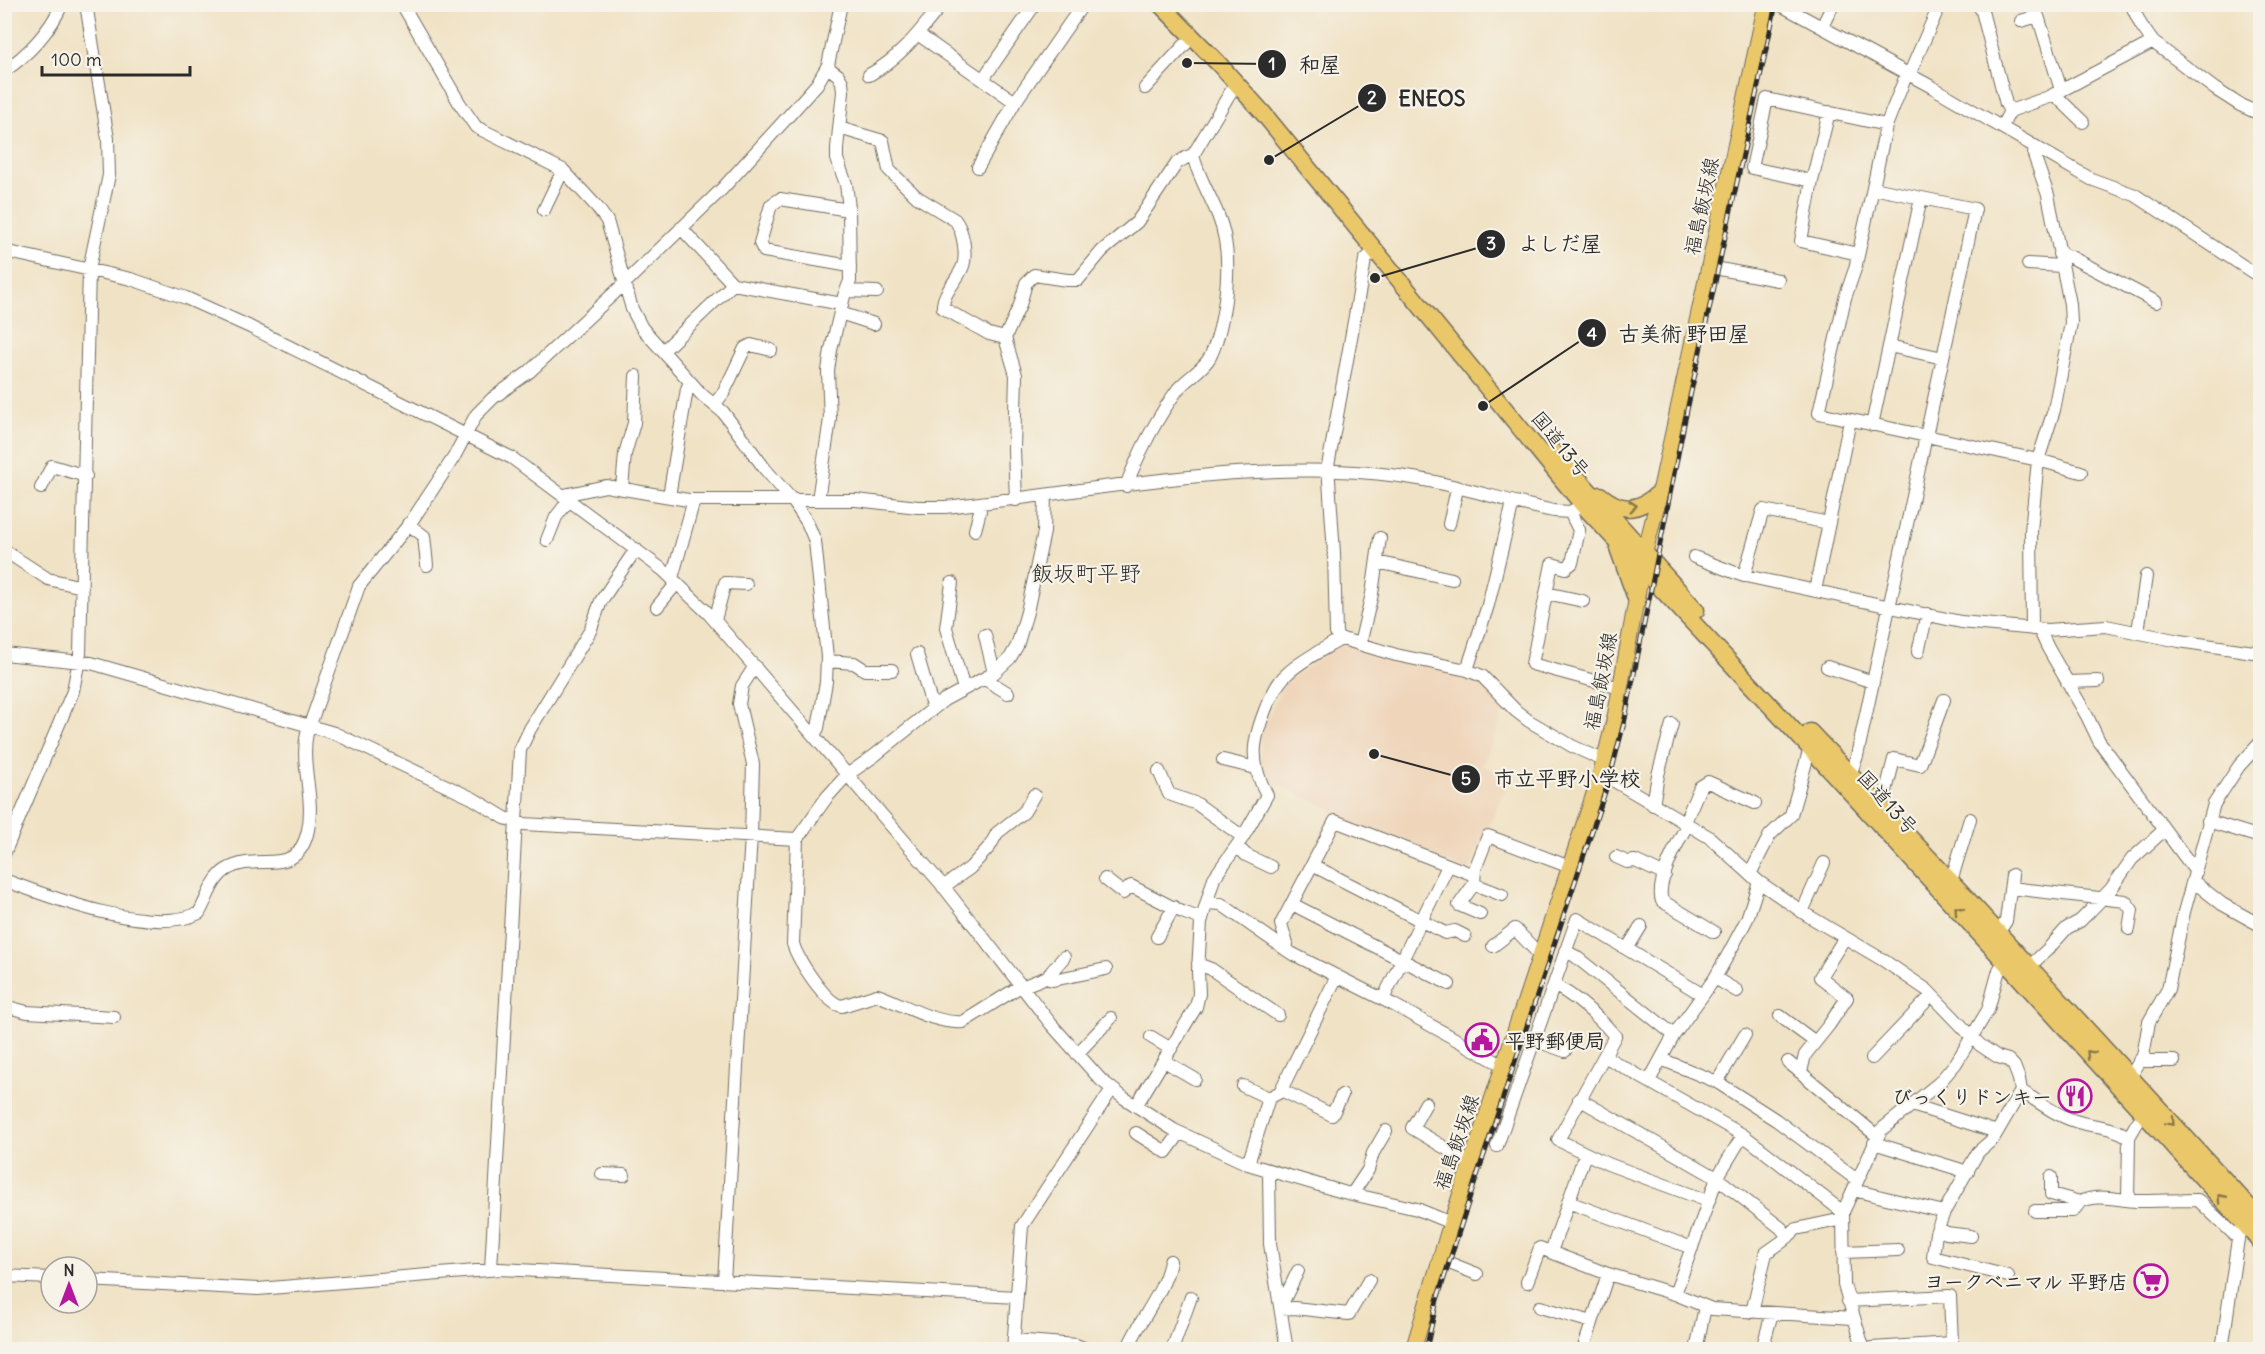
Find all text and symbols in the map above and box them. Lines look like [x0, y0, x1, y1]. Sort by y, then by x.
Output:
scale bar [42, 39, 190, 77]
callout: 和屋 [1257, 45, 1353, 84]
text: 100 m [51, 48, 102, 71]
text: 和屋 [1299, 51, 1341, 78]
text: 1 [1268, 52, 1276, 75]
callout: ENEOS [1357, 79, 1478, 118]
text: ENEOS [1399, 85, 1466, 112]
text: 2 [1367, 86, 1377, 109]
street label: 福島飯坂線 [1678, 154, 1724, 258]
callout: よしだ屋 [1476, 224, 1614, 263]
text: よしだ屋 [1518, 230, 1602, 257]
text: 3 [1486, 232, 1496, 255]
callout: 古美術 野田屋 [1577, 314, 1762, 353]
text: 古美術 野田屋 [1619, 320, 1750, 347]
text: 4 [1587, 322, 1598, 345]
street label: 国道13号 [1526, 405, 1596, 483]
one-way arrow [1628, 501, 1638, 513]
district label: 飯坂町平野 [1031, 559, 1141, 587]
street label: 福島飯坂線 [1578, 630, 1622, 732]
callout: 市立平野小学校 [1451, 759, 1652, 798]
street label: 国道13号 [1852, 764, 1924, 840]
text: 市立平野小学校 [1494, 765, 1641, 792]
text: 5 [1461, 767, 1471, 790]
one-way arrow [1954, 907, 1965, 917]
public building icon: 平野郵便局 [1464, 1022, 1500, 1058]
place label: 平野郵便局 [1505, 1028, 1605, 1053]
one-way arrow [2086, 1050, 2097, 1061]
restaurant icon: びっくりドンキー [2057, 1078, 2093, 1114]
place label: びっくりドンキー [1892, 1084, 2052, 1109]
street label: 福島飯坂線 [1428, 1091, 1484, 1193]
one-way arrow [2164, 1116, 2175, 1126]
one-way arrow [2217, 1194, 2228, 1205]
north arrow [39, 1255, 99, 1315]
text: N [63, 1260, 75, 1280]
supermarket icon: ヨークベニマル 平野店 [2133, 1263, 2169, 1299]
place label: ヨークベニマル 平野店 [1925, 1269, 2128, 1294]

